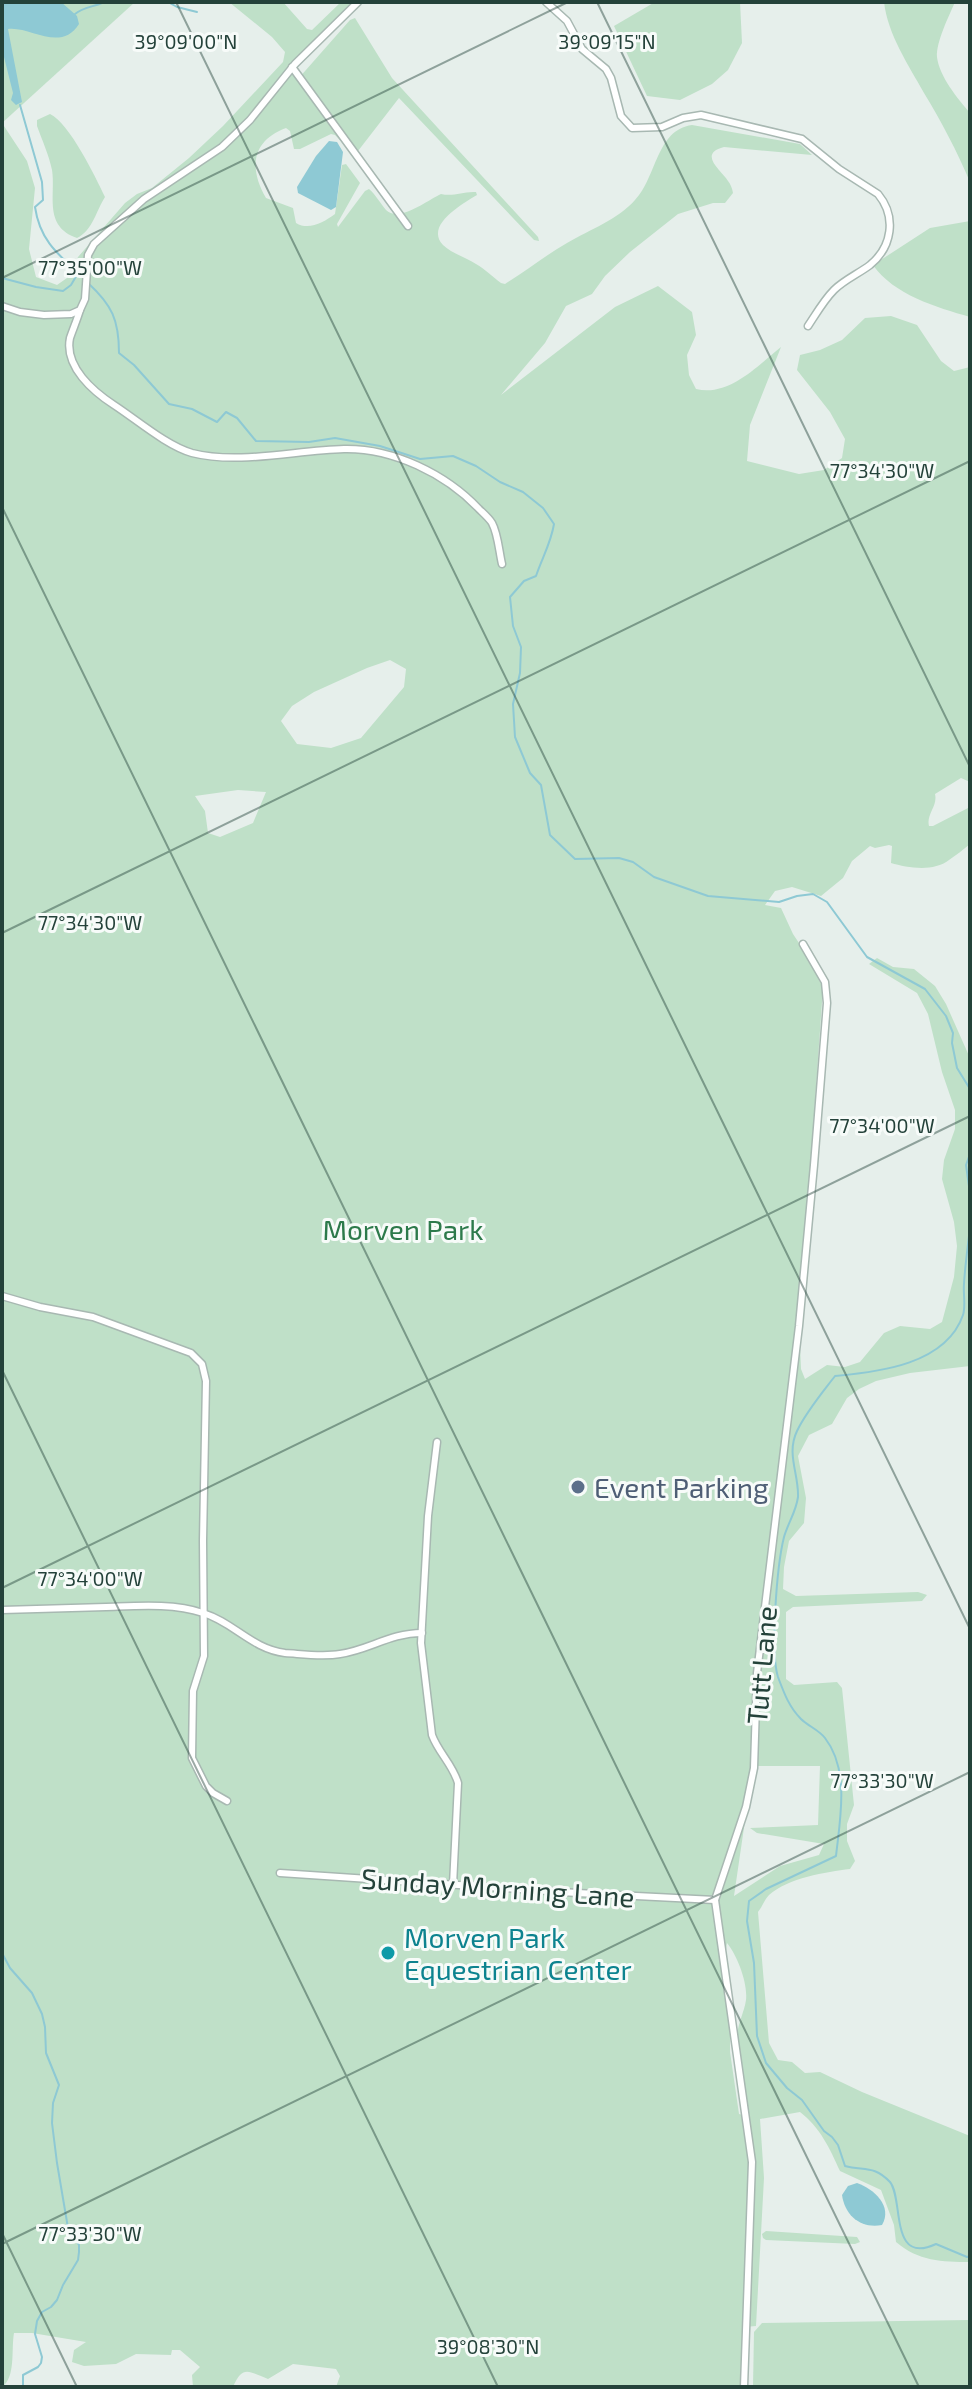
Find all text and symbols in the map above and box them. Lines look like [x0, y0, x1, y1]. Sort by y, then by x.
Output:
text: 39°09'00"N [135, 29, 237, 53]
text: 39°09'15"N [558, 29, 656, 53]
text: 77°35'00"W [38, 255, 142, 279]
text: 77°34'30"W [830, 458, 934, 482]
text: 77°34'30"W [38, 910, 142, 934]
text: 77°34'00"W [829, 1113, 935, 1137]
park label: Morven Park [322, 1212, 484, 1246]
place label: Event Parking [594, 1470, 769, 1504]
marker: Event Parking [569, 1478, 587, 1496]
text: 77°34'00"W [37, 1566, 143, 1590]
street label: Tutt Lane [739, 1605, 783, 1725]
text: 77°33'30"W [830, 1768, 934, 1792]
street label: Sunday Morning Lane [360, 1860, 636, 1914]
place label: Morven Park Equestrian Center [404, 1920, 632, 1986]
marker: Morven Park Equestrian Center [379, 1944, 397, 1962]
text: 77°33'30"W [38, 2221, 142, 2245]
text: 39°08'30"N [437, 2334, 539, 2358]

